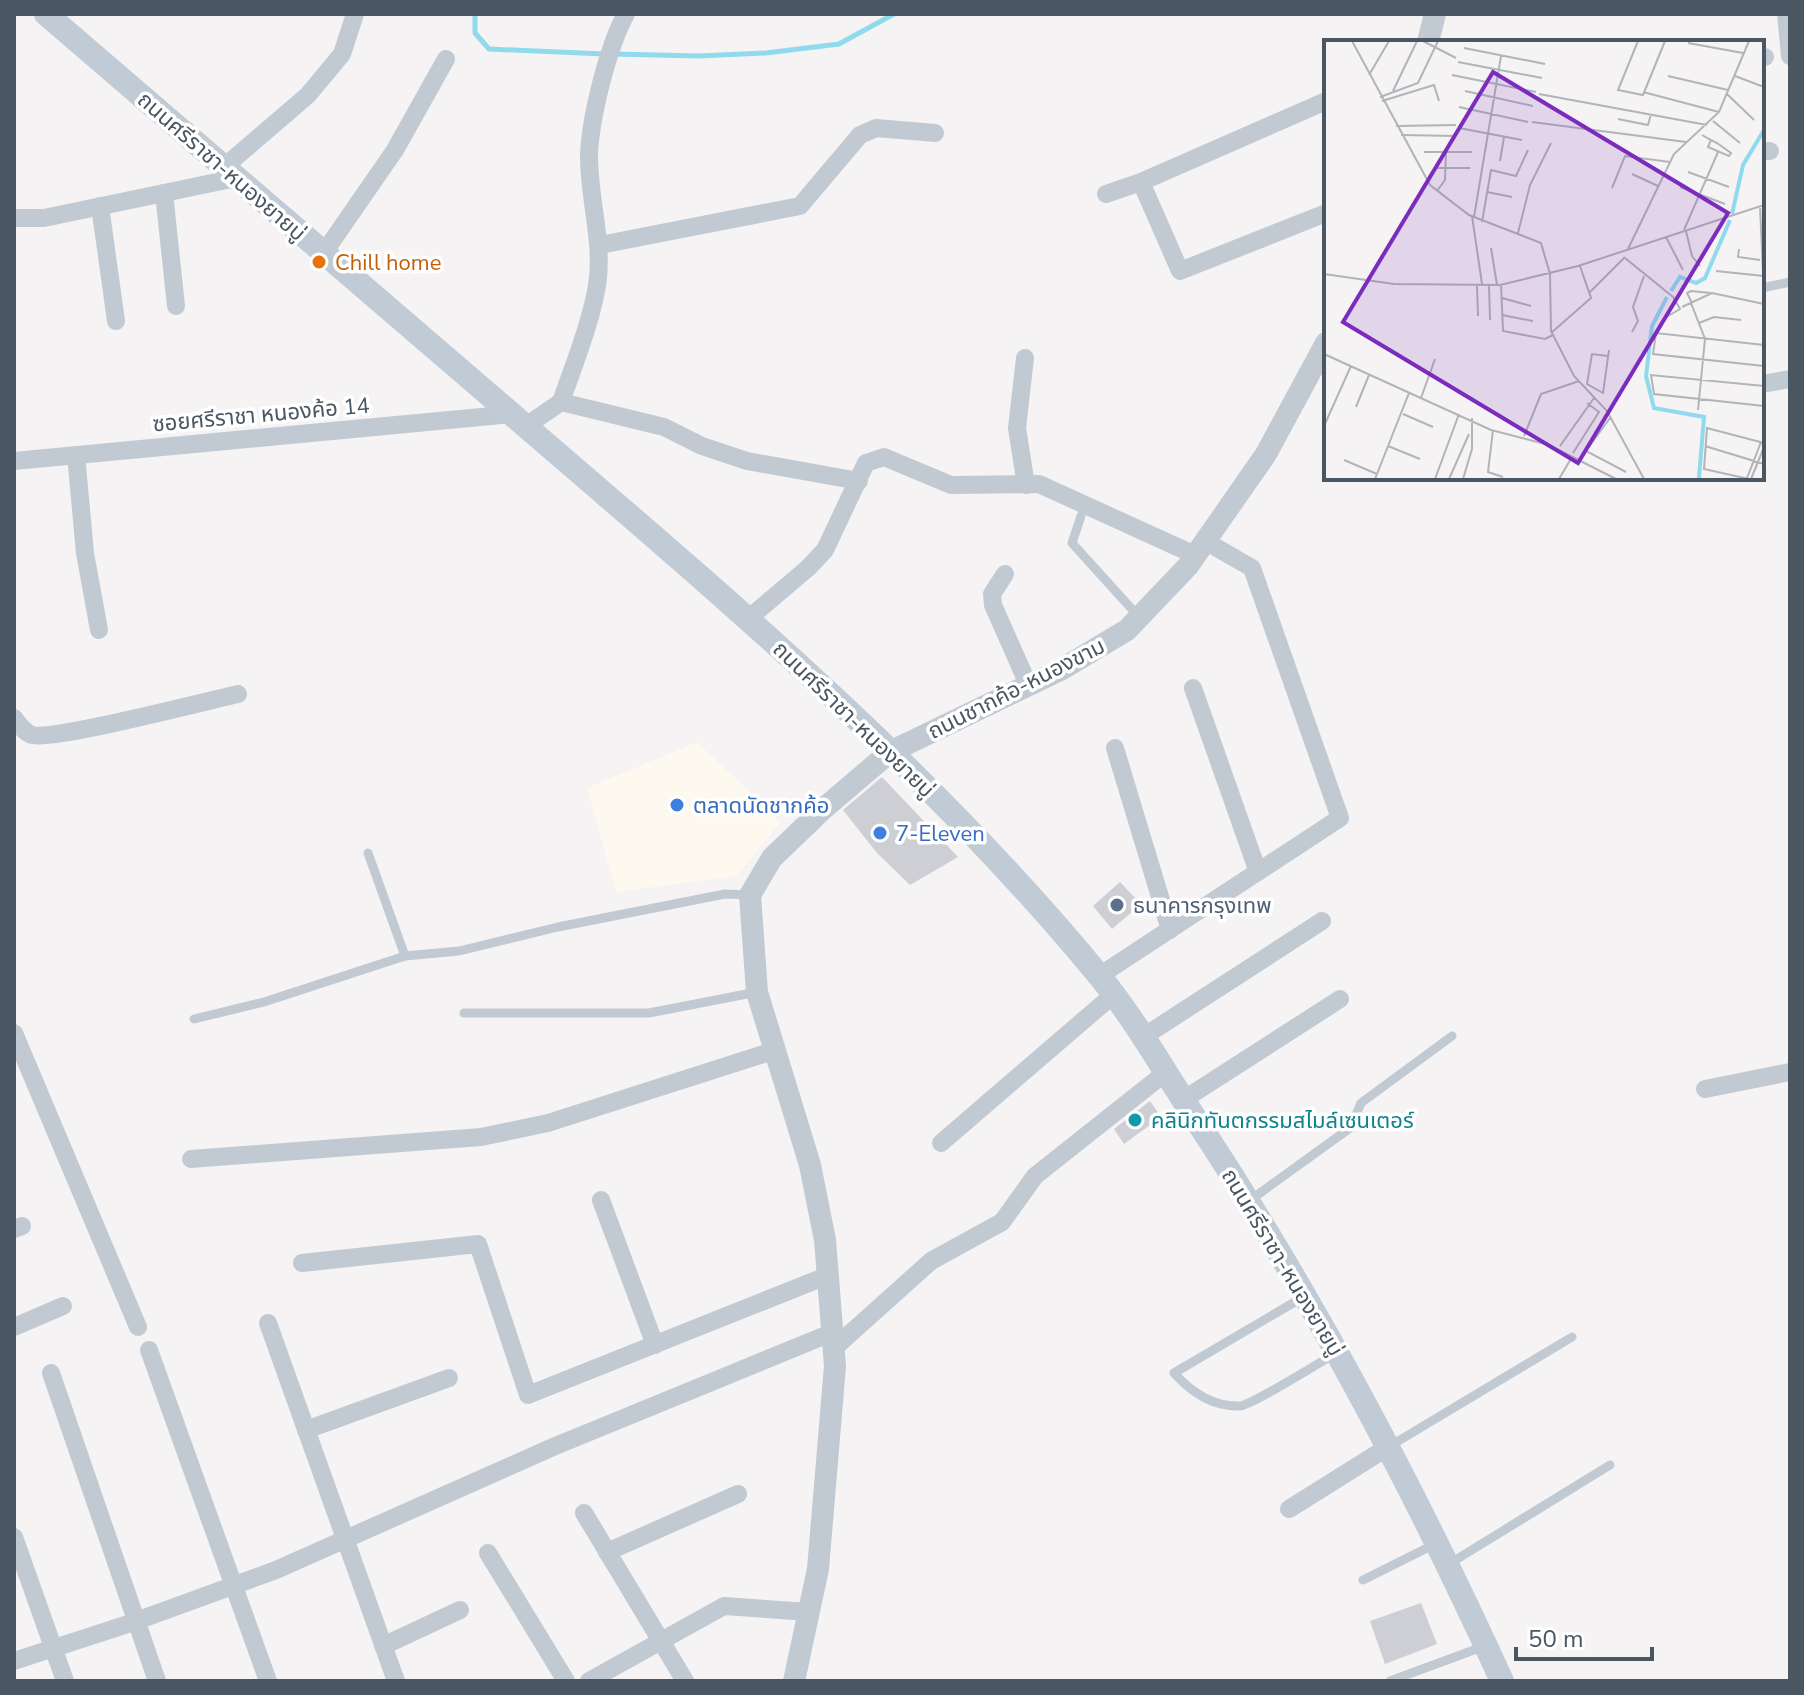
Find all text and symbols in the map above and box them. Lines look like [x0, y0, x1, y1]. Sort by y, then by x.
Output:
inset map [1324, 40, 1764, 480]
street label: ถนนศรีราชา-หนองยายบู่ [131, 85, 312, 248]
place label: Chill home [335, 248, 441, 278]
marker: Chill home [310, 253, 328, 271]
street label: ซอยศรีราชา หนองค้อ 14 [151, 391, 371, 439]
street label: ถนนชากค้อ-หนองขาม [923, 631, 1110, 747]
street label: ถนนศรีราชา-หนองยายบู่ [766, 635, 941, 805]
place label: ตลาดนัดชากค้อ [693, 791, 829, 821]
marker: ตลาดนัดชากค้อ [668, 796, 686, 814]
place label: 7-Eleven [896, 819, 985, 849]
marker: 7-Eleven [871, 824, 889, 842]
place label: ธนาคารกรุงเทพ [1133, 891, 1272, 921]
marker: ธนาคารกรุงเทพ [1108, 896, 1126, 914]
place label: คลินิกทันตกรรมสไมล์เซนเตอร์ [1151, 1106, 1415, 1136]
marker: คลินิกทันตกรรมสไมล์เซนเตอร์ [1126, 1111, 1144, 1129]
street label: ถนนศรีราชา-หนองยายบู่ [1214, 1163, 1350, 1362]
scale bar [1516, 1611, 1652, 1661]
text: 50 m [1528, 1623, 1584, 1655]

